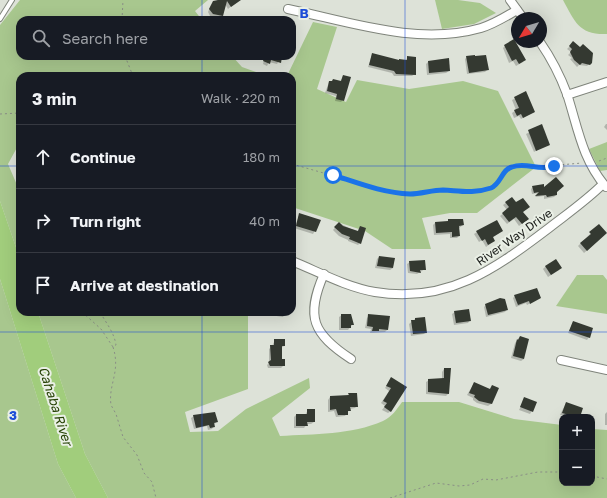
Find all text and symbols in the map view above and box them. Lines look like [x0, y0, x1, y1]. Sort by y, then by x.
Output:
text: B [299, 5, 309, 21]
north arrow [511, 12, 547, 48]
search box [16, 16, 296, 60]
icon: search [30, 27, 52, 49]
text: Search here [62, 29, 148, 47]
text: 3 min [32, 88, 76, 109]
text: Walk · 220 m [201, 90, 280, 106]
icon: ahead [32, 146, 54, 168]
text: Continue [70, 148, 136, 166]
text: 180 m [243, 149, 280, 165]
route end [545, 157, 563, 175]
route start [324, 166, 342, 184]
street label: River Way Drive [473, 205, 555, 269]
icon: right [32, 210, 54, 232]
text: Turn right [70, 212, 141, 230]
text: 40 m [249, 213, 280, 229]
icon: arrive [32, 274, 54, 296]
text: Arrive at destination [70, 276, 219, 294]
water label: Cahaba River [36, 364, 77, 449]
text: 3 [9, 407, 17, 423]
map controls [559, 414, 595, 486]
button: + [559, 414, 595, 450]
button: − [559, 450, 595, 486]

